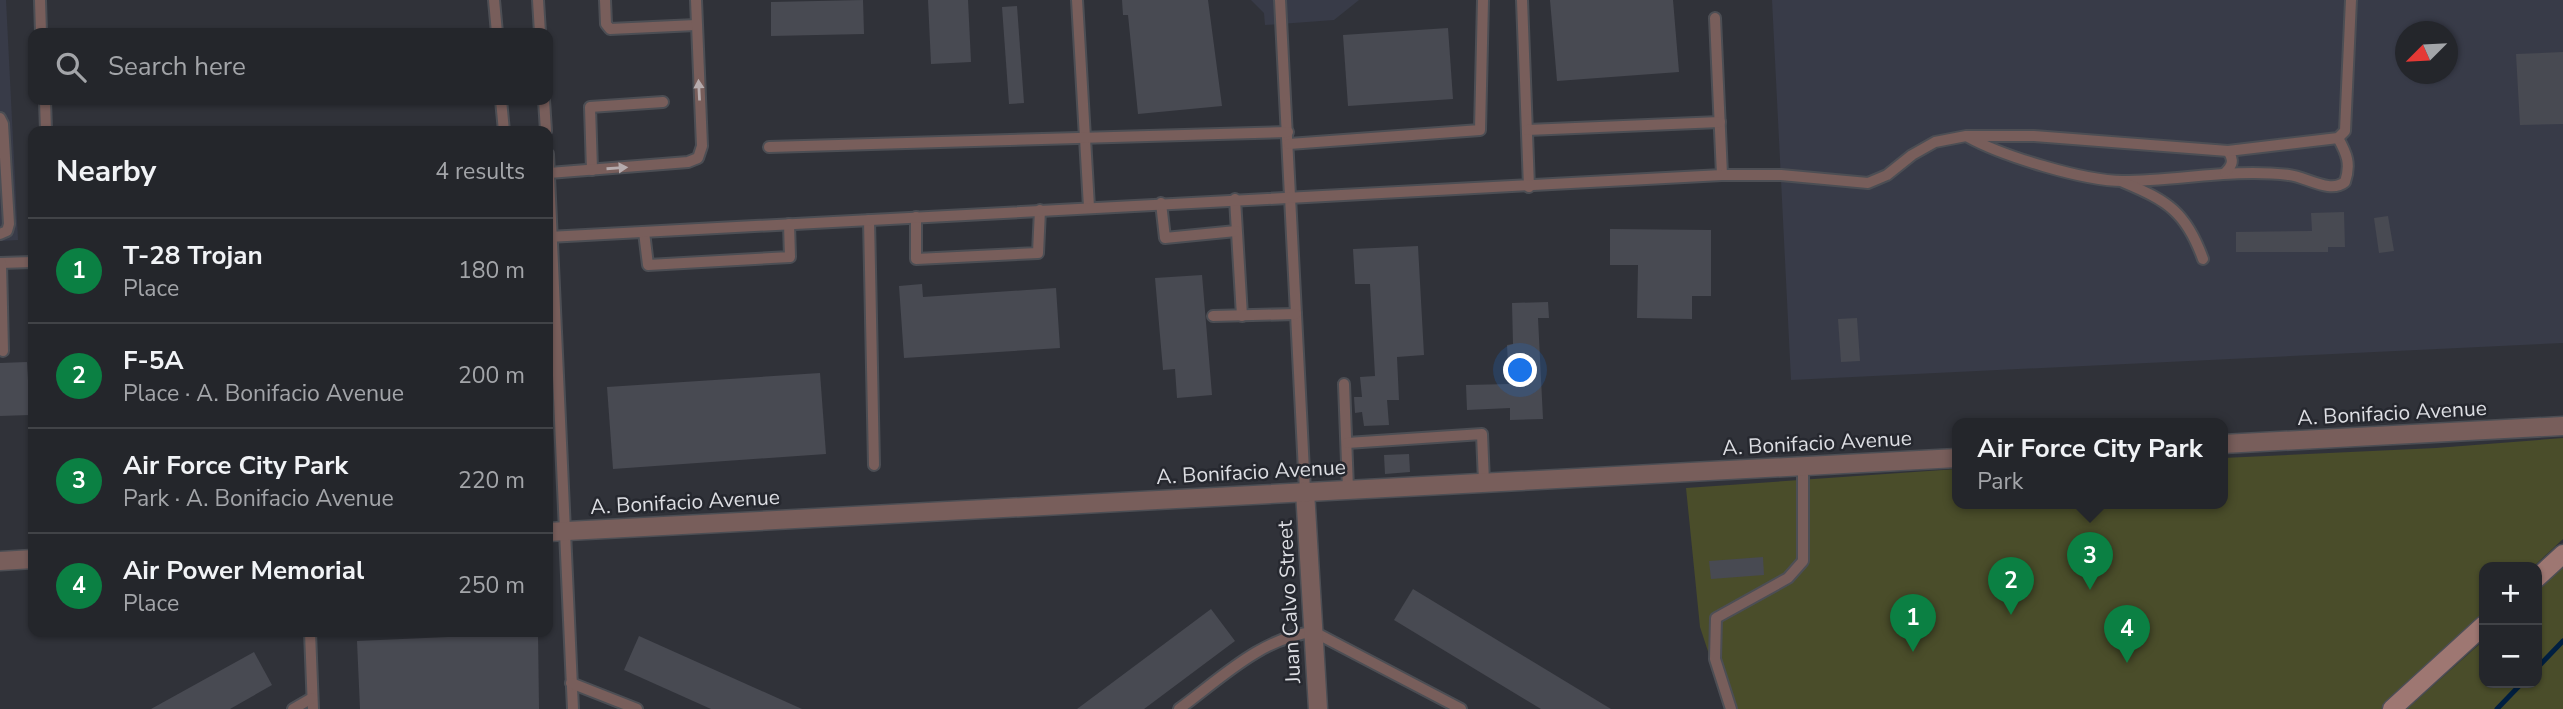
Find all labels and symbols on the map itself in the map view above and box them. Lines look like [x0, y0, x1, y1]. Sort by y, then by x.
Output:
north arrow [2395, 21, 2458, 84]
one-way arrow [694, 79, 705, 101]
one-way arrow [606, 162, 628, 173]
your location [1503, 353, 1537, 387]
street label: A. Bonifacio Avenue [2297, 394, 2487, 432]
street label: A. Bonifacio Avenue [1722, 424, 1912, 462]
street label: A. Bonifacio Avenue [1156, 453, 1346, 491]
street label: A. Bonifacio Avenue [590, 483, 780, 521]
street label: Juan Calvo Street [1271, 519, 1307, 685]
pin: 3 [2067, 532, 2113, 590]
pin: 2 [1988, 557, 2034, 615]
pin: 1 [1890, 594, 1936, 652]
pin: 4 [2104, 605, 2150, 663]

